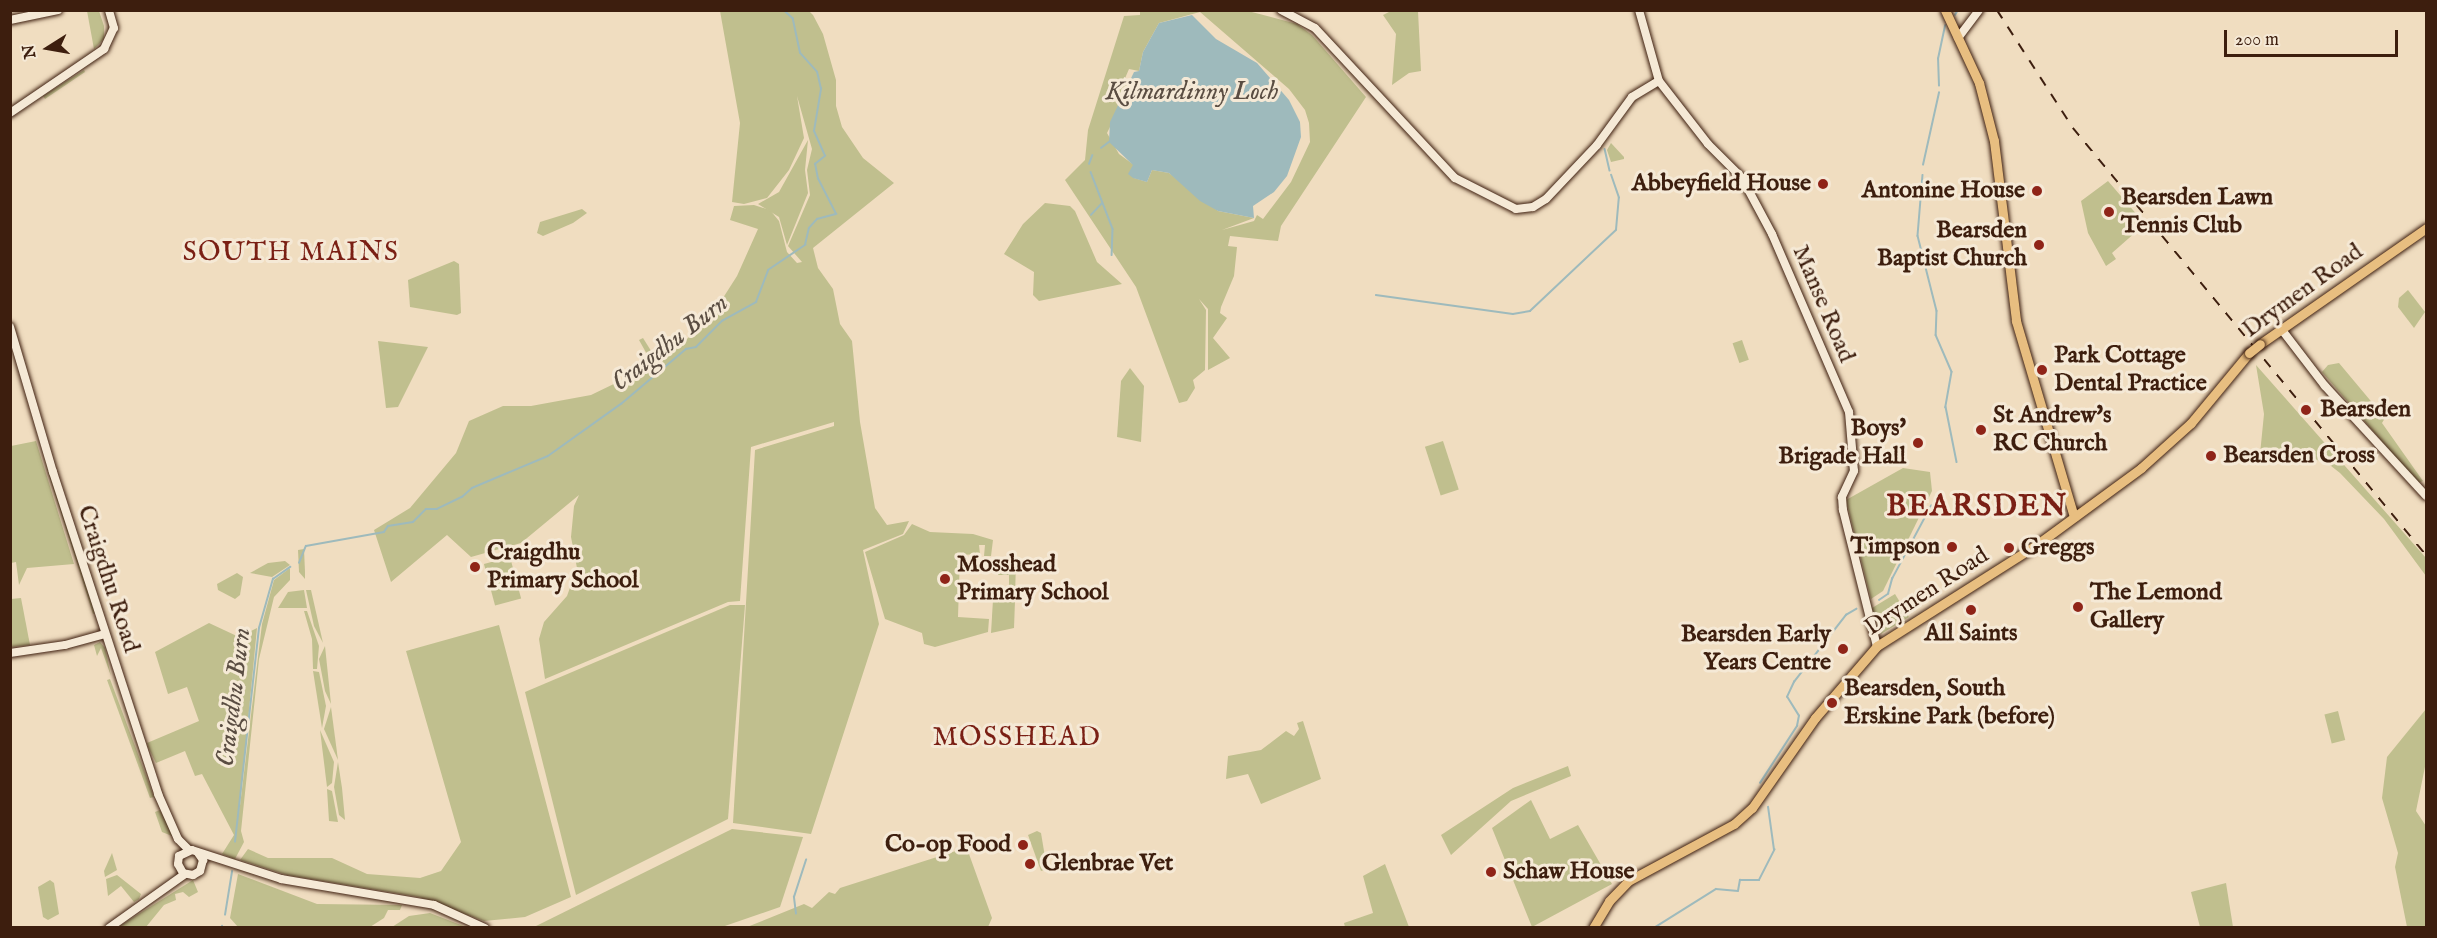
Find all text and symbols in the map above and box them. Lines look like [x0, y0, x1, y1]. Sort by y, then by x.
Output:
north arrow [18, 18, 78, 78]
scale bar [2227, 18, 2401, 56]
text: 200 m [2235, 29, 2279, 52]
text: N [19, 43, 41, 60]
water label: Kilmardinny Loch [1105, 76, 1279, 108]
place label: Abbeyfield House [1632, 170, 1811, 198]
marker: Abbeyfield House [1816, 177, 1830, 191]
place label: Antonine House [1862, 177, 2025, 205]
marker: Antonine House [2030, 184, 2044, 198]
place label: Bearsden Lawn Tennis Club [2121, 184, 2273, 240]
marker: Bearsden Lawn Tennis Club [2102, 205, 2116, 219]
place label: Bearsden Baptist Church [1877, 217, 2027, 273]
district label: SOUTH MAINS [183, 238, 399, 270]
marker: Bearsden Baptist Church [2032, 238, 2046, 252]
street label: Drymen Road [2237, 238, 2369, 344]
street label: Manse Road [1785, 241, 1861, 367]
water label: Craigdhu Burn [605, 288, 735, 398]
place label: Park Cottage Dental Practice [2054, 342, 2207, 398]
marker: Park Cottage Dental Practice [2035, 363, 2049, 377]
place label: Bearsden [2320, 396, 2411, 424]
marker: Bearsden [2297, 401, 2315, 419]
place label: St Andrew's RC Church [1993, 402, 2111, 458]
place label: Boys' Brigade Hall [1778, 415, 1906, 471]
marker: St Andrew's RC Church [1974, 423, 1988, 437]
marker: Boys' Brigade Hall [1911, 436, 1925, 450]
place label: Bearsden Cross [2223, 442, 2375, 470]
marker: Bearsden Cross [2204, 449, 2218, 463]
district label: BEARSDEN [1886, 489, 2068, 525]
street label: Craigdhu Road [71, 502, 145, 656]
place label: Timpson [1850, 533, 1940, 561]
place label: Greggs [2021, 534, 2094, 562]
place label: Craigdhu Primary School [487, 539, 639, 595]
marker: Timpson [1945, 540, 1959, 554]
street label: Drymen Road [1860, 541, 1994, 643]
marker: Greggs [2002, 541, 2016, 555]
place label: Mosshead Primary School [957, 551, 1109, 607]
marker: Craigdhu Primary School [468, 560, 482, 574]
marker: Mosshead Primary School [938, 572, 952, 586]
place label: The Lemond Gallery [2090, 579, 2222, 635]
marker: The Lemond Gallery [2071, 600, 2085, 614]
marker: All Saints [1964, 603, 1978, 617]
place label: All Saints [1924, 620, 2018, 648]
place label: Bearsden Early Years Centre [1681, 621, 1831, 677]
water label: Craigdhu Burn [210, 626, 258, 768]
marker: Bearsden Early Years Centre [1836, 642, 1850, 656]
place label: Bearsden, South Erskine Park (before) [1844, 675, 2055, 731]
marker: Bearsden, South Erskine Park (before) [1825, 696, 1839, 710]
district label: MOSSHEAD [933, 723, 1101, 755]
place label: Co-op Food [885, 831, 1011, 859]
marker: Co-op Food [1016, 838, 1030, 852]
place label: Glenbrae Vet [1042, 850, 1173, 878]
marker: Glenbrae Vet [1023, 857, 1037, 871]
place label: Schaw House [1503, 858, 1634, 886]
marker: Schaw House [1484, 865, 1498, 879]

